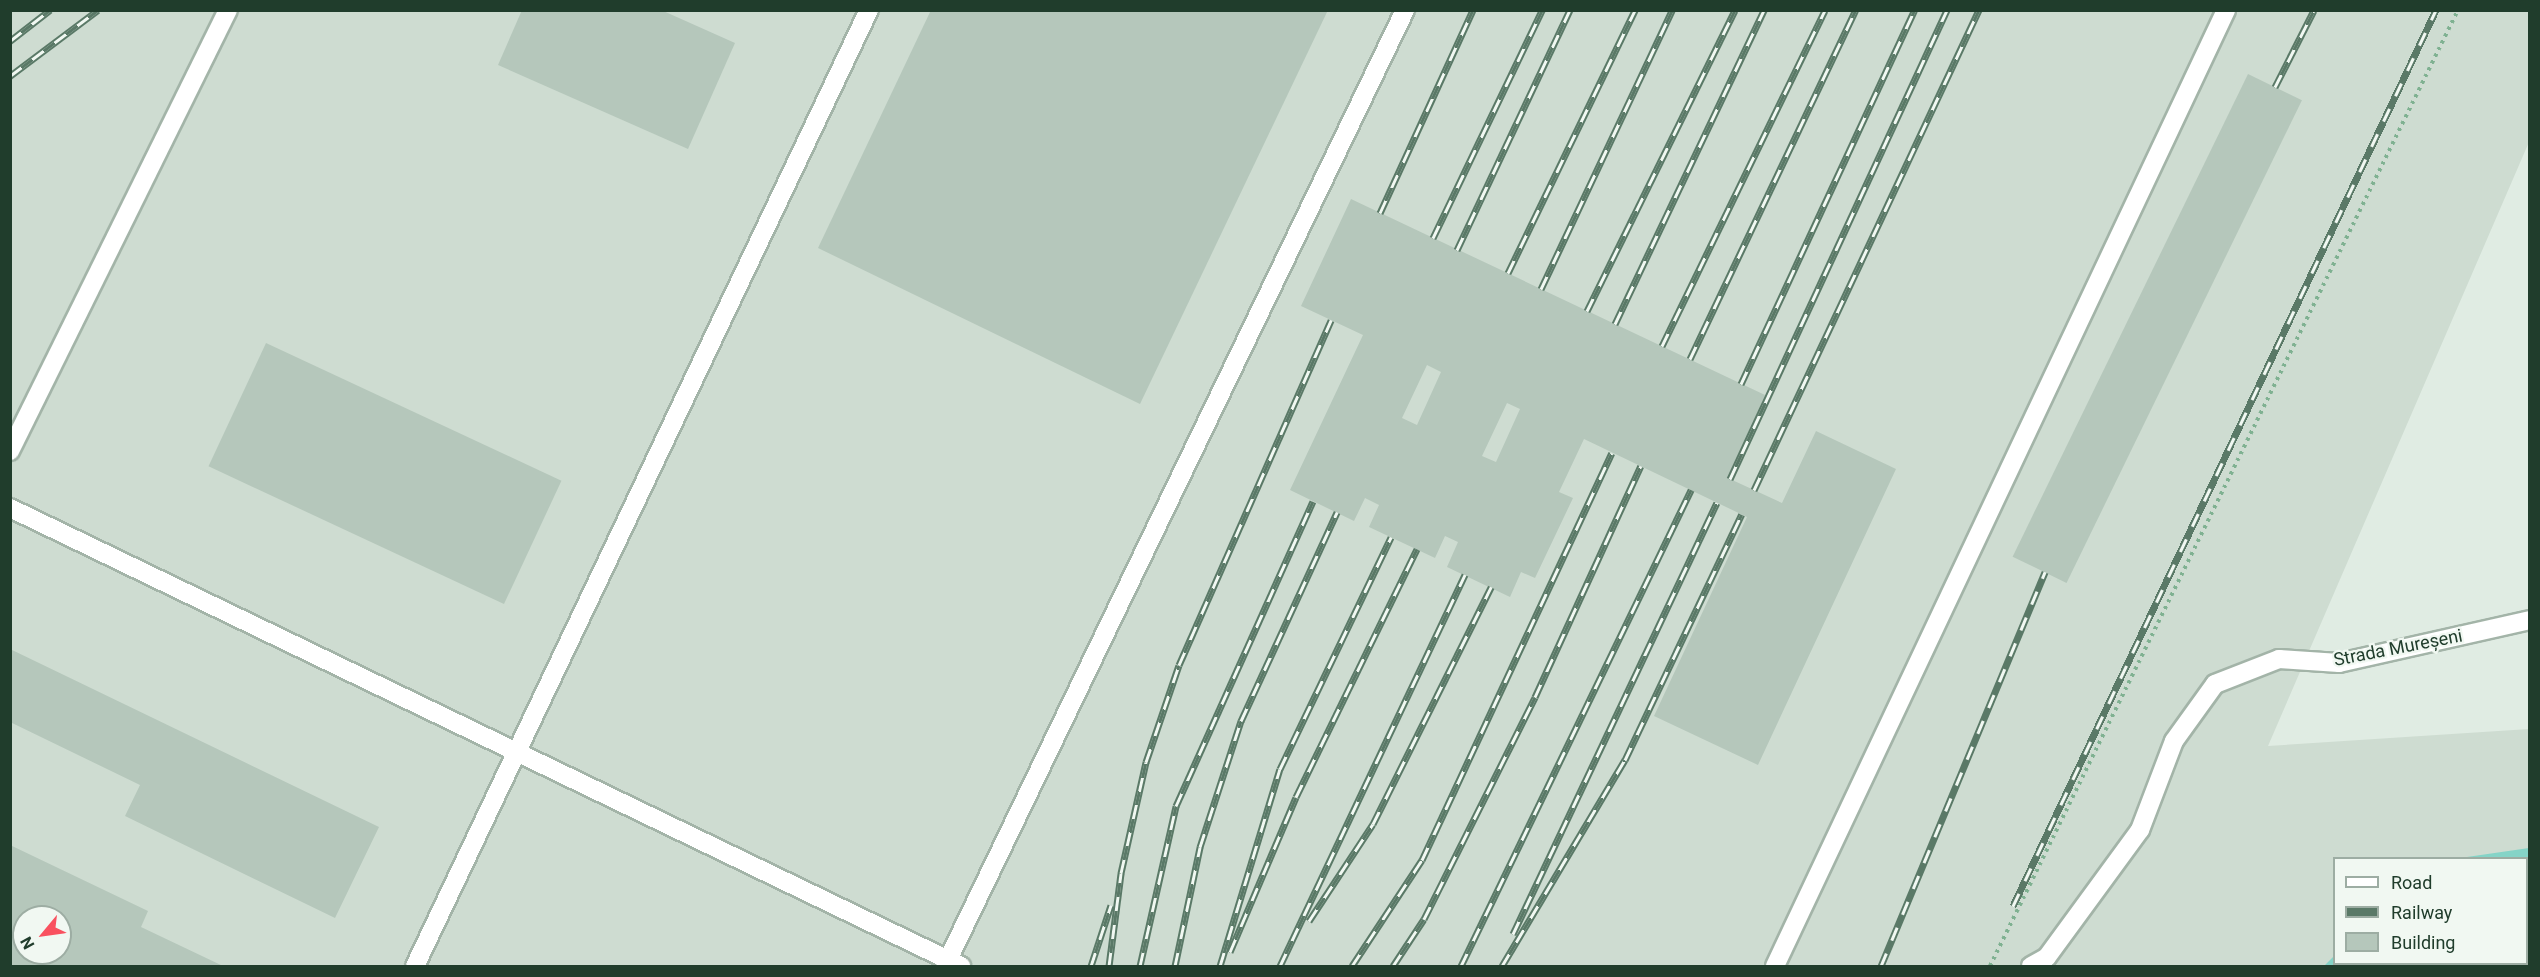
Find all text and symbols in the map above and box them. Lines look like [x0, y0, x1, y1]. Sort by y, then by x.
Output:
street label: Strada Mureșeni [2332, 625, 2464, 671]
legend [2333, 857, 2528, 965]
text: Road [2391, 872, 2432, 893]
text: Railway [2391, 902, 2452, 923]
north arrow [12, 905, 72, 965]
text: Building [2391, 932, 2455, 953]
text: N [17, 933, 39, 953]

